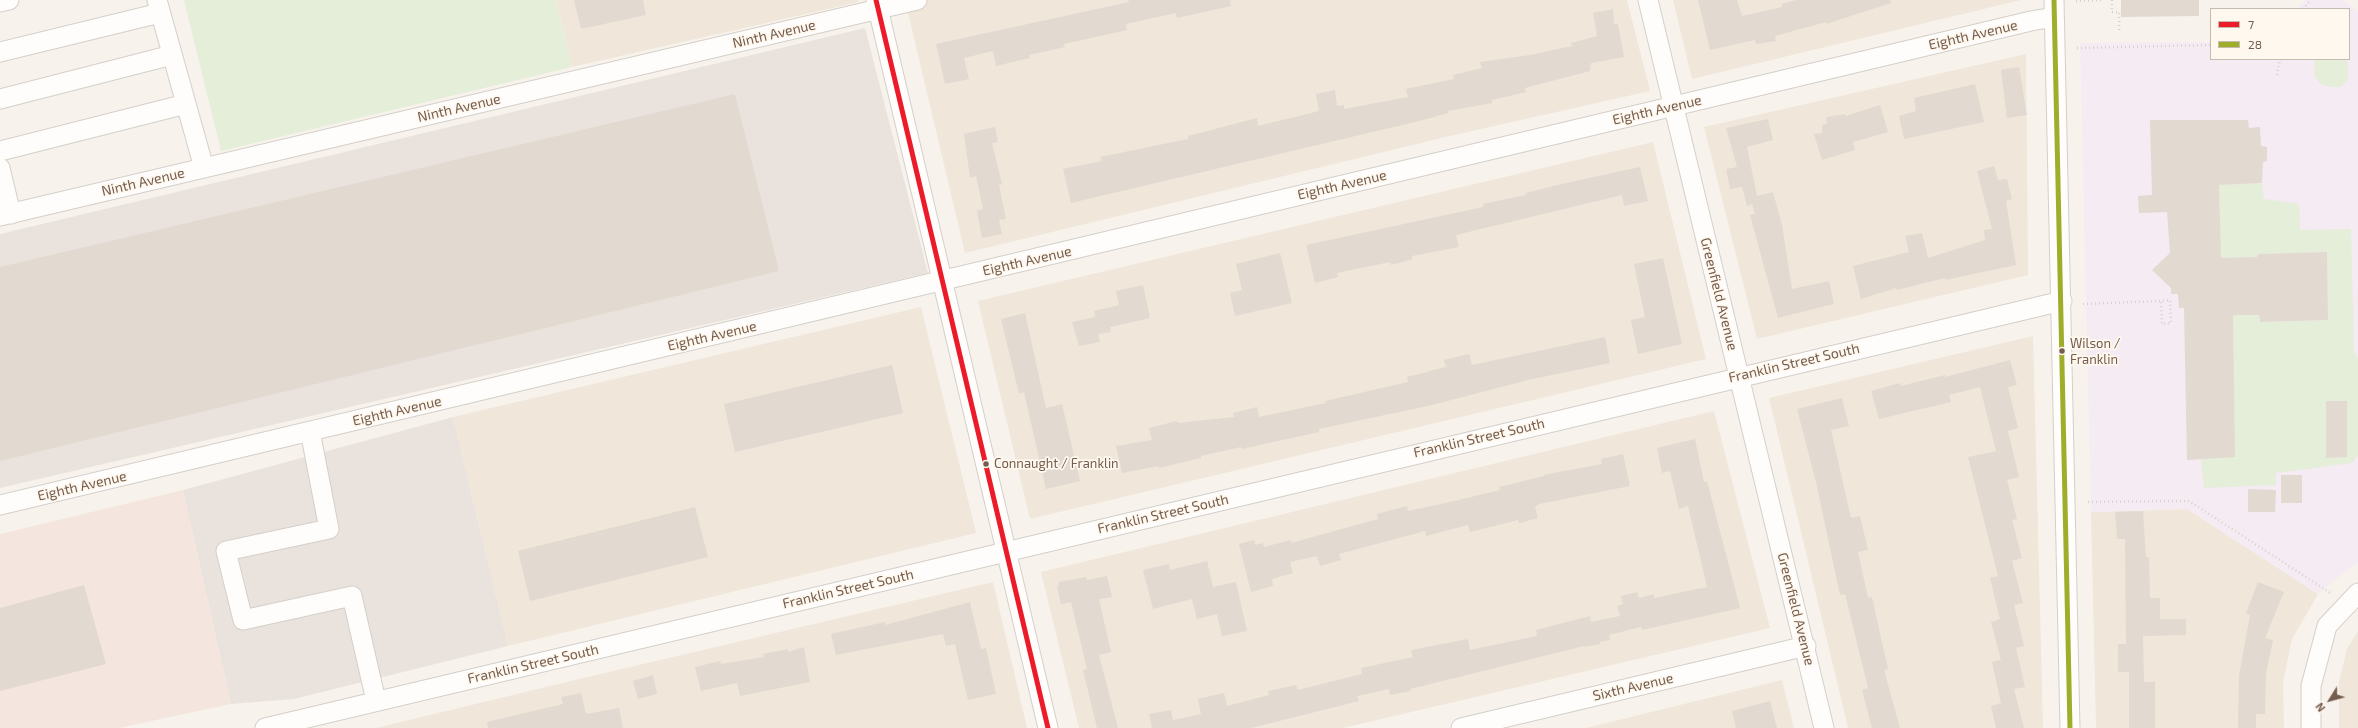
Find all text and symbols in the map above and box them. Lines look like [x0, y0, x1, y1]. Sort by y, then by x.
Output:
legend [2210, 8, 2350, 60]
street label: Ninth Avenue [731, 16, 817, 52]
street label: Eighth Avenue [1927, 17, 2019, 53]
text: 7 [2248, 17, 2254, 31]
text: 28 [2248, 37, 2262, 51]
street label: Ninth Avenue [416, 90, 502, 126]
street label: Eighth Avenue [1611, 92, 1703, 128]
street label: Ninth Avenue [100, 164, 186, 200]
street label: Eighth Avenue [1296, 167, 1388, 203]
street label: Greenfield Avenue [1697, 236, 1741, 352]
street label: Eighth Avenue [981, 243, 1073, 279]
street label: Eighth Avenue [666, 318, 758, 354]
place label: Wilson / Franklin [2070, 336, 2121, 367]
street label: Franklin Street South [1727, 340, 1861, 386]
marker: Wilson / Franklin [2057, 346, 2067, 356]
street label: Eighth Avenue [351, 393, 443, 429]
street label: Franklin Street South [1412, 415, 1546, 461]
place label: Connaught / Franklin [994, 456, 1119, 472]
marker: Connaught / Franklin [981, 459, 991, 469]
street label: Eighth Avenue [36, 468, 128, 504]
street label: Franklin Street South [1096, 491, 1230, 537]
street label: Greenfield Avenue [1774, 551, 1818, 667]
street label: Franklin Street South [781, 566, 915, 612]
street label: Franklin Street South [466, 641, 600, 687]
street label: Sixth Avenue [1591, 670, 1675, 704]
north arrow [2310, 680, 2350, 720]
text: N [2312, 700, 2328, 715]

